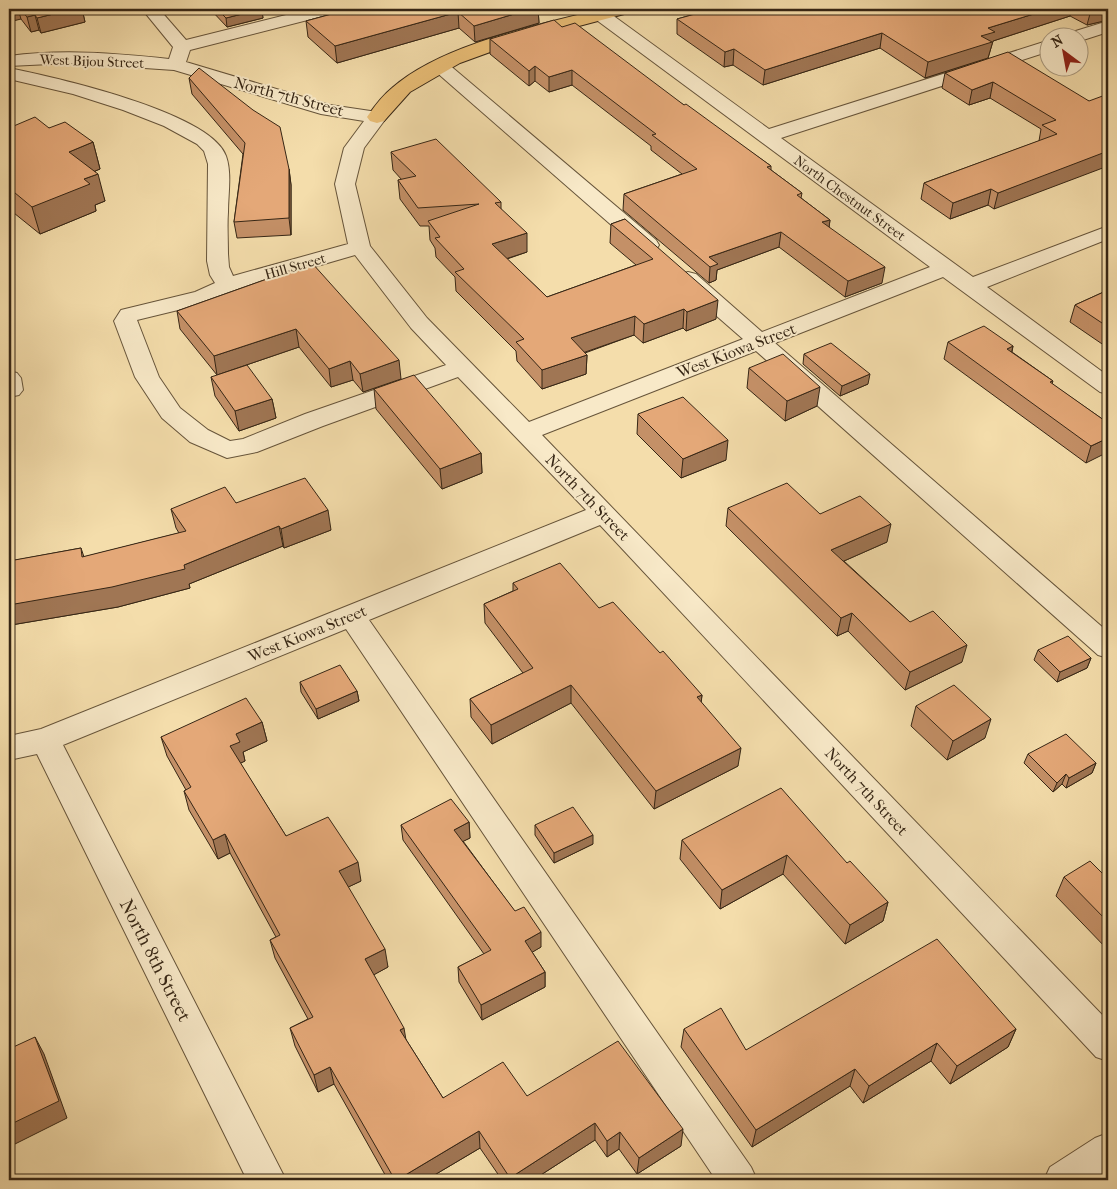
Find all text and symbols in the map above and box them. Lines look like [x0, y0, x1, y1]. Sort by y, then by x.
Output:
north arrow [1040, 28, 1090, 78]
text: N [1048, 31, 1067, 51]
street label: West Bijou Street [38, 51, 144, 72]
street label: North 7th Street [232, 73, 346, 120]
street label: North Chestnut Street [790, 152, 909, 245]
street label: Hill Street [263, 250, 328, 283]
street label: West Kiowa Street [673, 319, 799, 382]
street label: North 7th Street [542, 450, 634, 545]
street label: West Kiowa Street [244, 601, 370, 666]
street label: North 7th Street [821, 744, 912, 839]
street label: North 8th Street [115, 896, 196, 1026]

